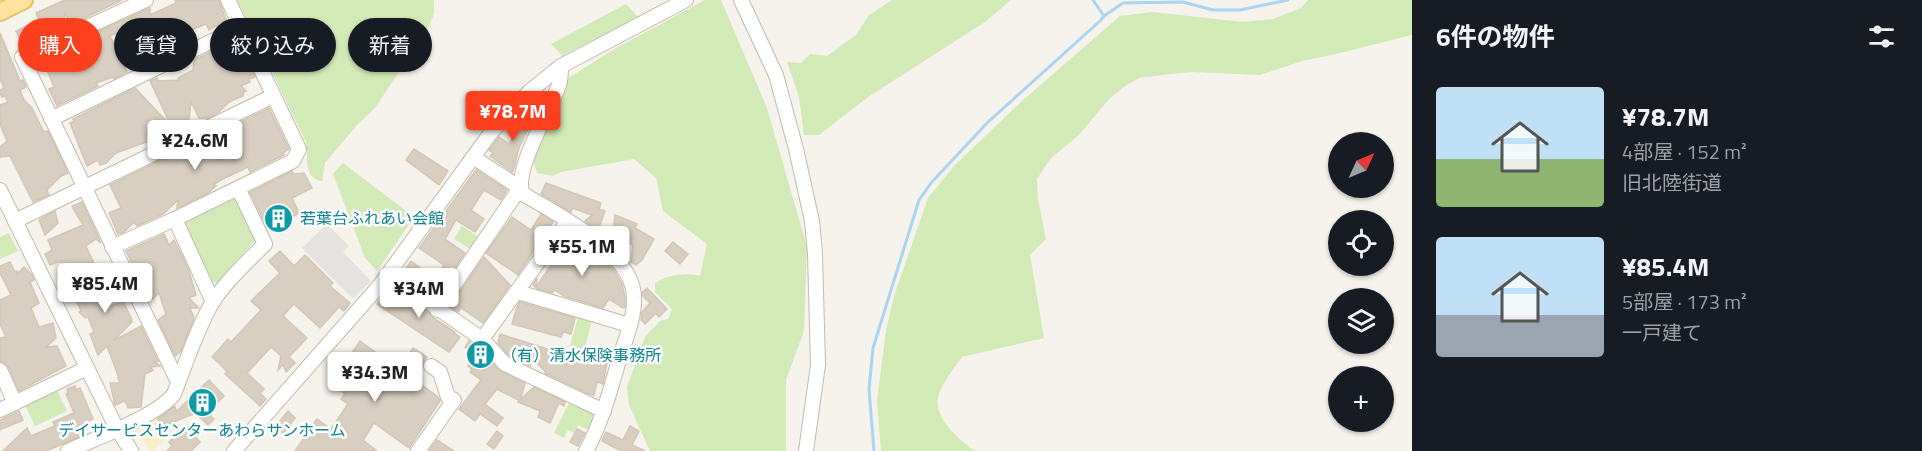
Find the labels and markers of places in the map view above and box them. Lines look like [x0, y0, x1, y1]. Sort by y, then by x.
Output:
pin: ¥78.7M [464, 91, 562, 142]
pin: ¥24.6M [146, 120, 244, 171]
building icon: 若葉台ふれあい会館 [263, 202, 295, 234]
place label: 若葉台ふれあい会館 [300, 206, 444, 230]
pin: ¥55.1M [533, 226, 631, 277]
pin: ¥85.4M [56, 263, 154, 314]
pin: ¥34M [383, 268, 455, 319]
building icon: （有）清水保険事務所 [464, 339, 496, 371]
place label: （有）清水保険事務所 [501, 343, 661, 367]
pin: ¥34.3M [326, 352, 424, 403]
building icon: デイサービスセンターあわらサンホーム [186, 386, 218, 418]
place label: デイサービスセンターあわらサンホーム [58, 418, 346, 442]

